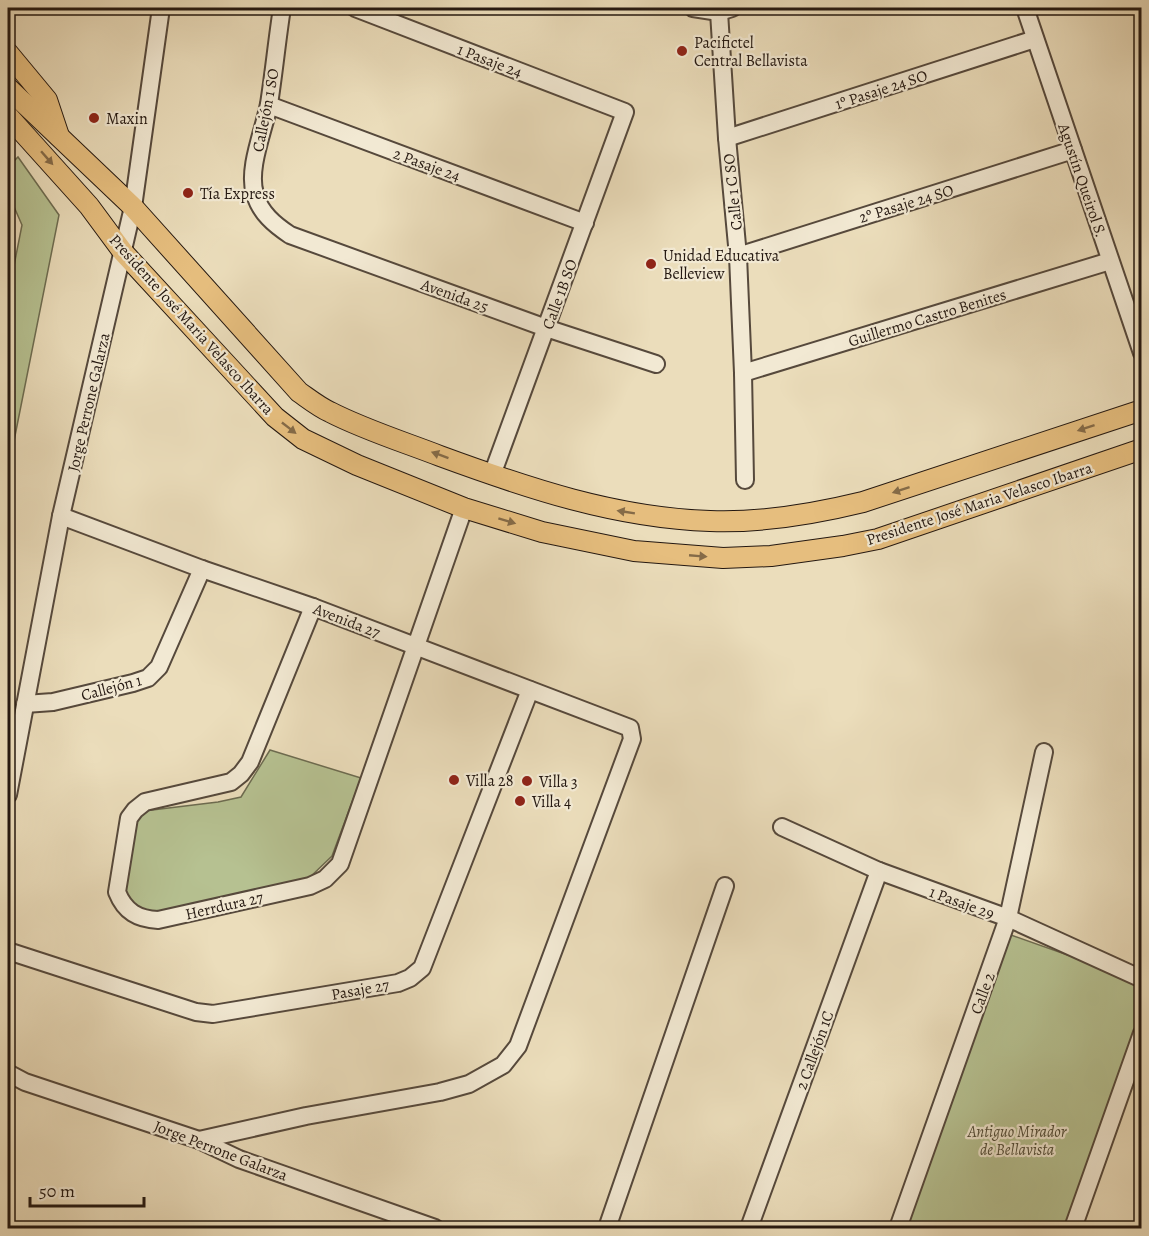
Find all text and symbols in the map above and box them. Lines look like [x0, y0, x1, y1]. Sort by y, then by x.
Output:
place label: Pacifictel Central Bellavista [694, 32, 808, 72]
street label: 1 Pasaje 24 [454, 39, 525, 83]
marker: Pacifictel Central Bellavista [675, 44, 689, 58]
street label: 1º Pasaje 24 SO [832, 65, 930, 115]
street label: Callejón 1 SO [247, 67, 285, 154]
place label: Maxin [106, 108, 148, 130]
marker: Maxin [87, 111, 101, 125]
street label: Agustín Queirol S. [1052, 120, 1112, 240]
street label: 2 Pasaje 24 [390, 143, 463, 187]
one-way arrow [40, 151, 54, 166]
street label: Calle 1 C SO [718, 152, 748, 231]
street label: 2º Pasaje 24 SO [856, 179, 956, 229]
place label: Tía Express [200, 183, 275, 205]
marker: Tía Express [181, 186, 195, 200]
street label: Presidente José Maria Velasco Ibarra [104, 229, 279, 420]
place label: Unidad Educativa Belleview [663, 245, 780, 285]
street label: Calle 1B SO [537, 256, 583, 333]
marker: Unidad Educativa Belleview [644, 257, 658, 271]
street label: Avenida 25 [417, 273, 491, 318]
street label: Guillermo Castro Benites [846, 283, 1009, 352]
street label: Jorge Perrone Galarza [62, 330, 116, 474]
one-way arrow [282, 422, 297, 434]
one-way arrow [1077, 424, 1095, 433]
one-way arrow [431, 450, 449, 460]
street label: Presidente José Maria Velasco Ibarra [863, 457, 1096, 551]
one-way arrow [892, 485, 910, 495]
one-way arrow [617, 507, 636, 516]
one-way arrow [498, 517, 516, 526]
one-way arrow [688, 551, 707, 561]
street label: Avenida 27 [309, 598, 383, 644]
street label: Callejón 1 [79, 669, 144, 707]
place label: Villa 28 [465, 770, 513, 792]
place label: Villa 3 [538, 771, 578, 793]
marker: Villa 28 [447, 773, 461, 787]
marker: Villa 3 [520, 774, 534, 788]
place label: Villa 4 [531, 791, 571, 813]
marker: Villa 4 [513, 794, 527, 808]
street label: 1 Pasaje 29 [926, 881, 997, 925]
street label: Herrdura 27 [183, 886, 266, 926]
street label: Calle 2 [965, 969, 1001, 1017]
street label: Pasaje 27 [329, 974, 391, 1006]
street label: 2 Callejón 1C [790, 1008, 839, 1093]
street label: Jorge Perrone Galarza [151, 1115, 291, 1187]
park label: Antiguo Mirador de Bellavista [967, 1121, 1067, 1161]
scale bar [30, 1170, 144, 1208]
text: 50 m [39, 1179, 75, 1203]

